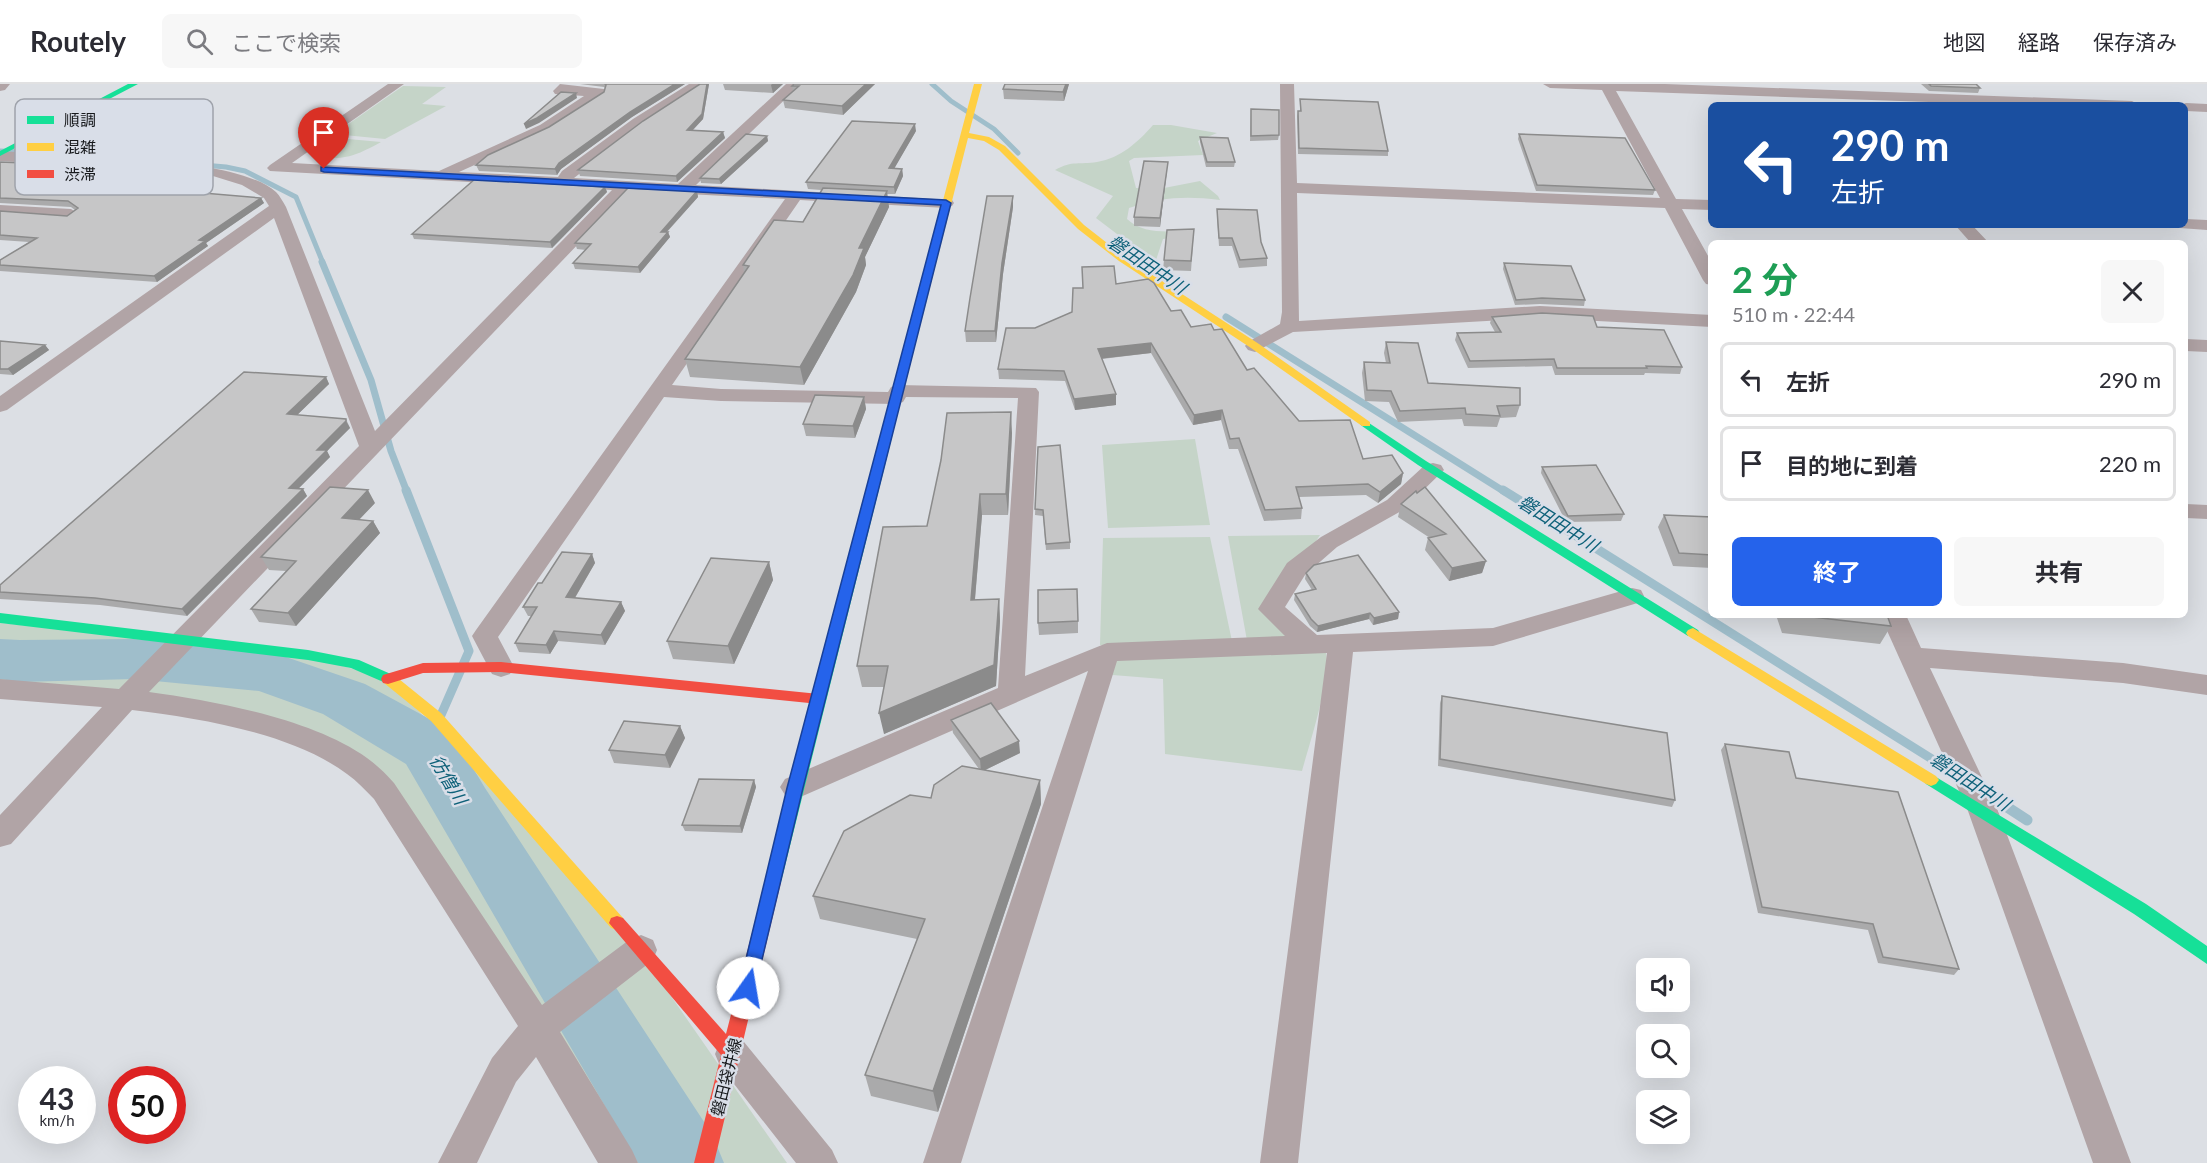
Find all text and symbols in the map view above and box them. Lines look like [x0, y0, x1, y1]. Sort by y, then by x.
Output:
search box [162, 14, 582, 68]
text: Routely [30, 24, 126, 58]
icon: search [183, 25, 216, 58]
text: ここで検索 [231, 29, 341, 56]
text: 地図 [1943, 29, 1985, 54]
text: 経路 [2018, 29, 2060, 54]
text: 保存済み [2093, 29, 2177, 54]
legend [15, 99, 213, 195]
pin [298, 107, 349, 169]
text: 順調 [64, 110, 96, 129]
icon: arrive [307, 116, 340, 149]
text: 290 m [1831, 120, 1949, 170]
icon: left [1732, 126, 1810, 204]
text: 混雑 [64, 137, 96, 156]
text: 渋滞 [64, 164, 96, 183]
text: 左折 [1831, 175, 1885, 208]
water label: 磐田田中川 [1104, 230, 1193, 300]
text: 2 分 [1732, 257, 1798, 301]
button: close [2101, 260, 2164, 323]
text: 510 m · 22:44 [1732, 302, 1855, 326]
icon: left [1735, 363, 1768, 396]
text: 290 m [2099, 366, 2161, 393]
text: 左折 [1786, 368, 1830, 395]
icon: arrive [1735, 447, 1768, 480]
text: 220 m [2099, 450, 2161, 477]
text: 目的地に到着 [1786, 452, 1918, 479]
water label: 磐田田中川 [1515, 490, 1604, 557]
button: 終了 [1732, 537, 1942, 606]
button: 共有 [1954, 537, 2164, 606]
water label: 磐田田中川 [1927, 747, 2016, 816]
water label: 彷僧川 [426, 751, 473, 810]
position arrow [716, 956, 780, 1020]
map controls [1636, 958, 1690, 1144]
button: sound [1636, 958, 1690, 1012]
button: search [1636, 1024, 1690, 1078]
street label: 磐田袋井線 [707, 1036, 744, 1118]
speed limit sign: 50 [108, 1066, 186, 1144]
text: 43 [40, 1080, 74, 1116]
button: layers [1636, 1090, 1690, 1144]
text: km/h [39, 1111, 75, 1129]

